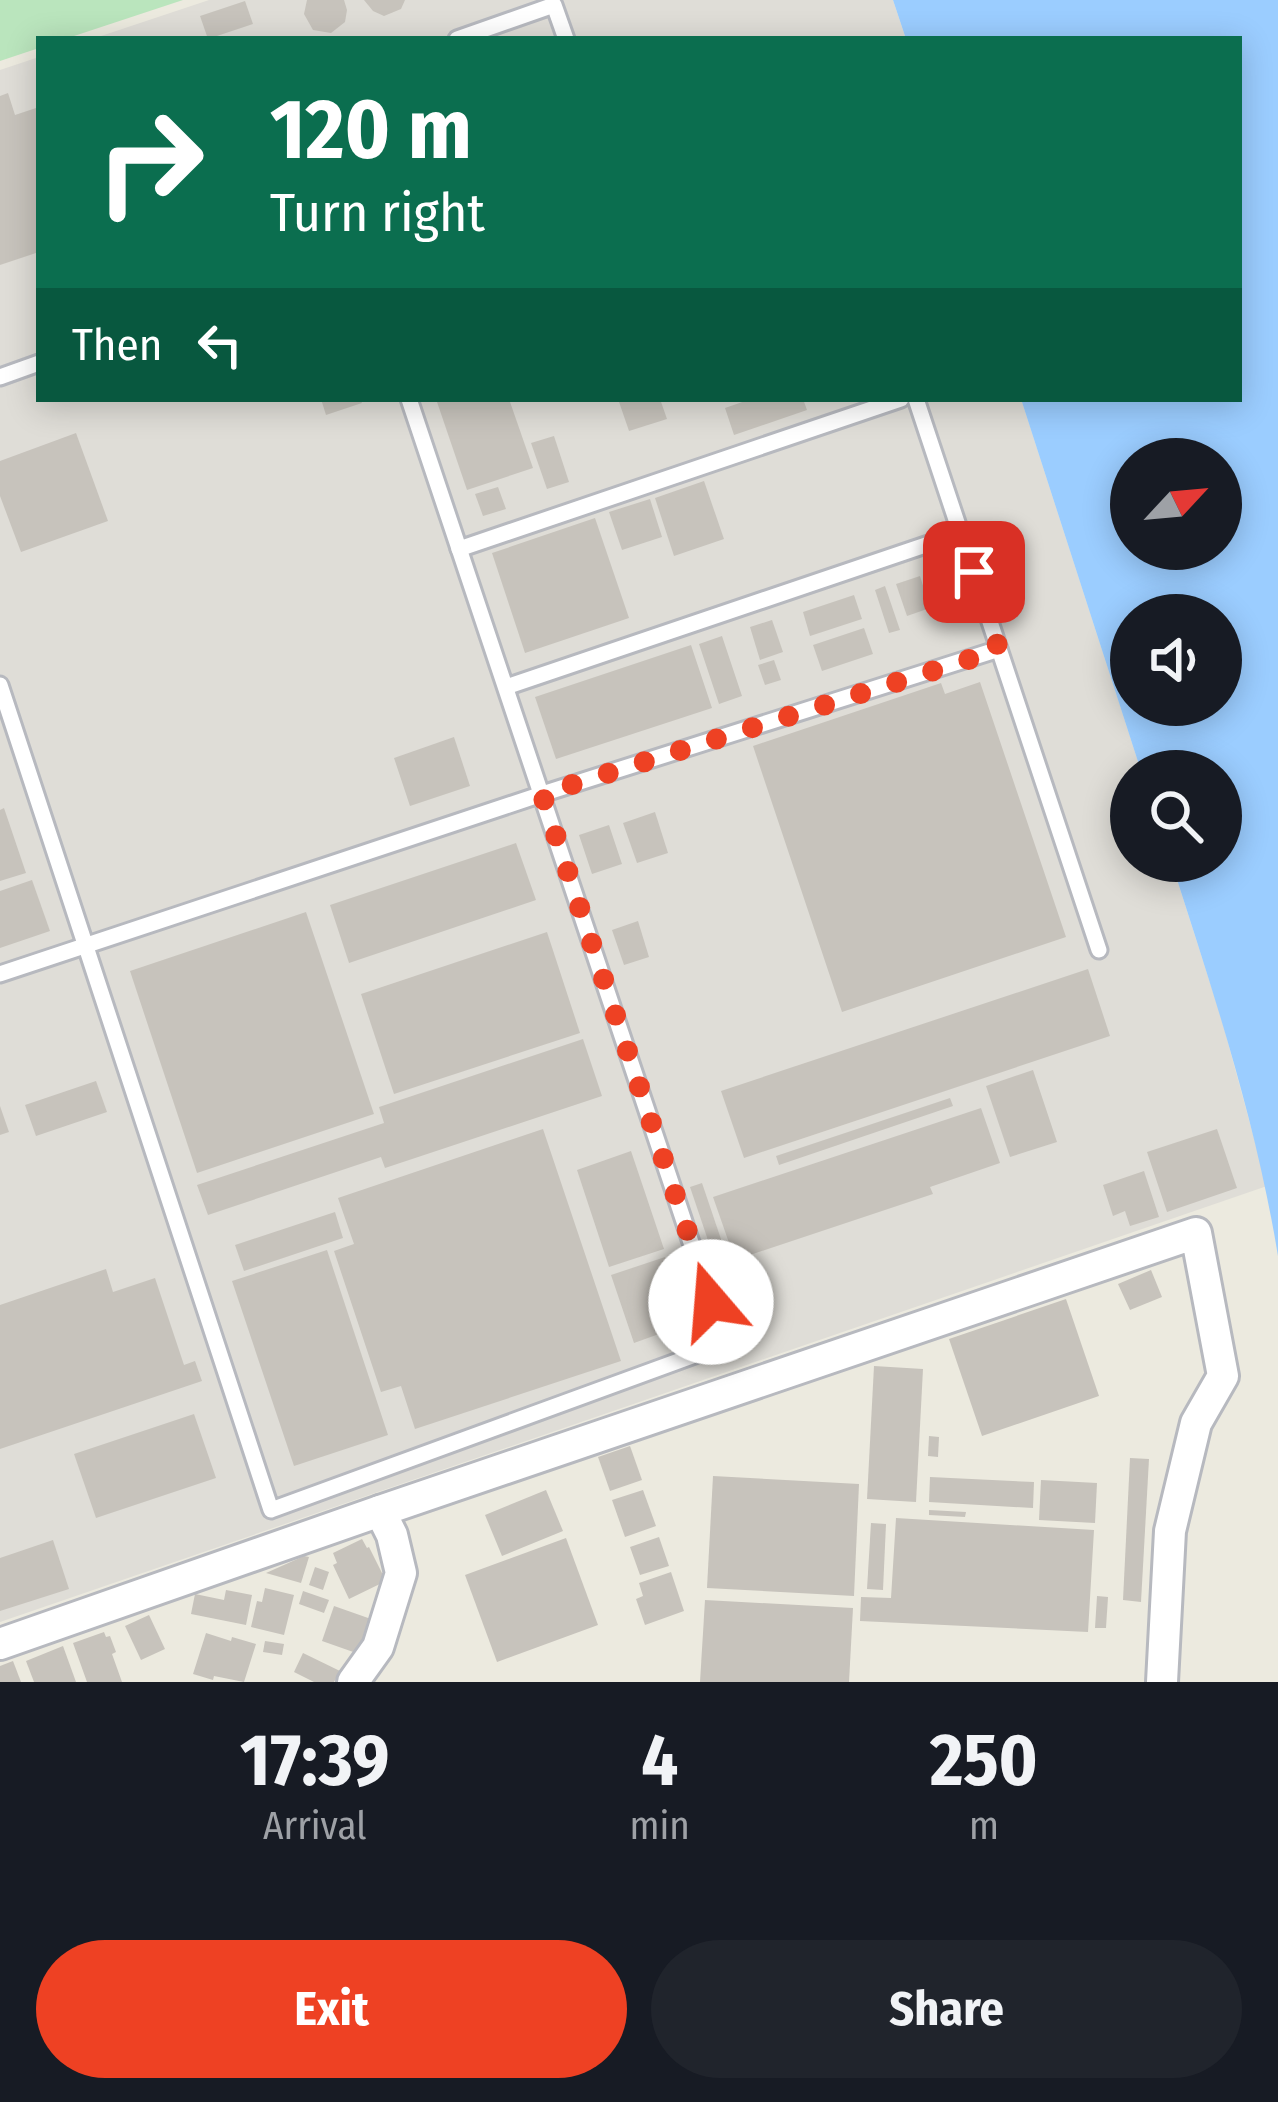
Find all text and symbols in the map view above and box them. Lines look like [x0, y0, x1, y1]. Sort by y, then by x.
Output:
text: 120 m [270, 79, 472, 180]
icon: right [72, 84, 228, 240]
text: Turn right [270, 181, 485, 245]
icon: left [187, 312, 253, 378]
text: Then [72, 318, 163, 372]
north arrow [1110, 438, 1242, 570]
map controls [1110, 438, 1242, 882]
pin [923, 521, 1025, 623]
icon: arrive [941, 539, 1007, 605]
button: sound [1110, 594, 1242, 726]
button: search [1110, 750, 1242, 882]
position arrow [648, 1239, 774, 1365]
text: 17:39 [240, 1718, 389, 1804]
text: 4 [641, 1718, 678, 1804]
text: 250 [930, 1718, 1038, 1804]
text: Arrival [263, 1803, 366, 1849]
text: min [630, 1803, 690, 1849]
text: m [969, 1803, 999, 1849]
button: Exit [36, 1940, 627, 2078]
button: Share [651, 1940, 1242, 2078]

